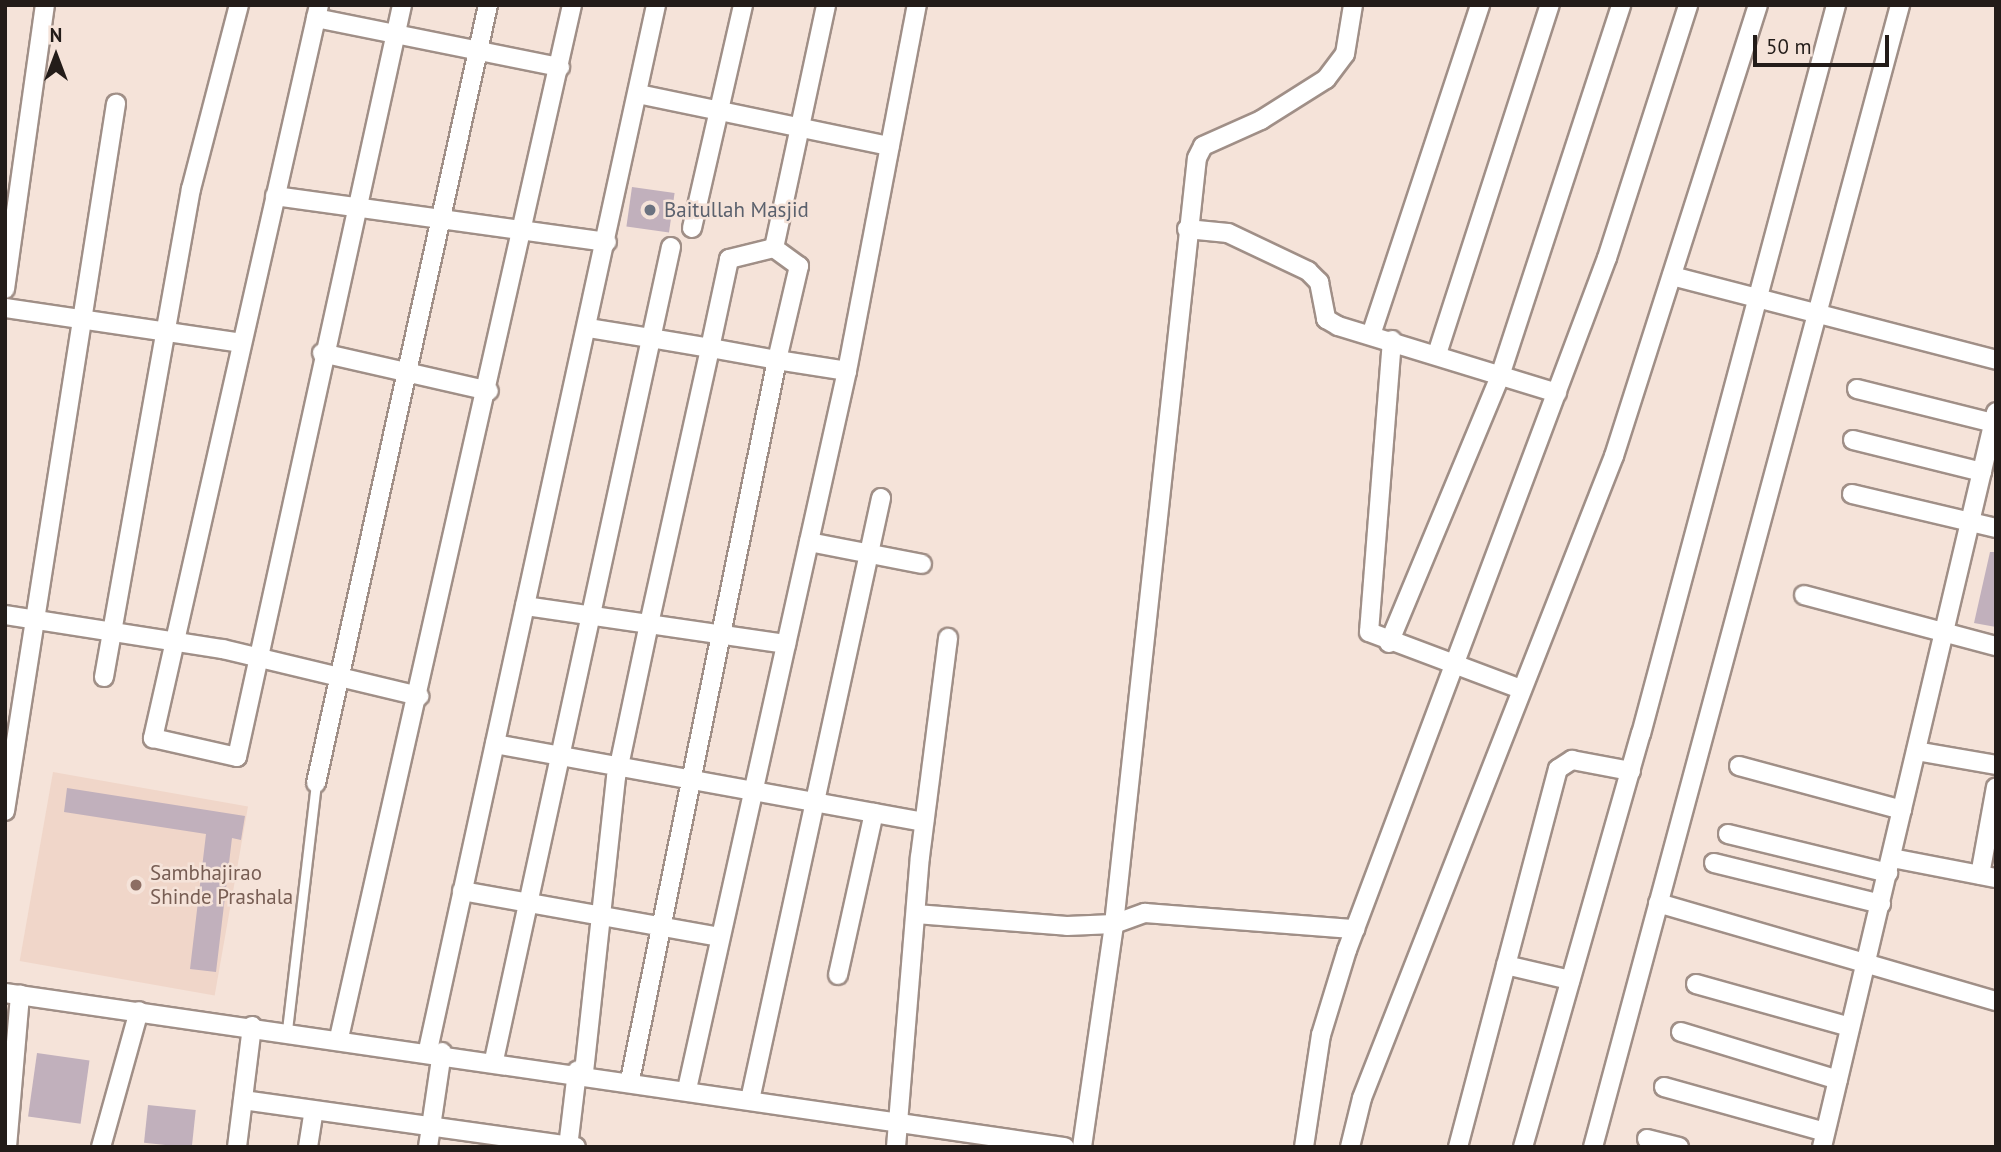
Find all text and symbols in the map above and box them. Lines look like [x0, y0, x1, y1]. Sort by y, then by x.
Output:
north arrow [21, 21, 91, 91]
scale bar [1756, 21, 1892, 65]
text: N [50, 23, 62, 47]
text: 50 m [1766, 33, 1812, 60]
place label: Baitullah Masjid [664, 197, 809, 223]
marker: Baitullah Masjid [642, 202, 658, 218]
place label: Sambhajirao Shinde Prashala [150, 860, 293, 910]
marker: Sambhajirao Shinde Prashala [128, 877, 144, 893]

